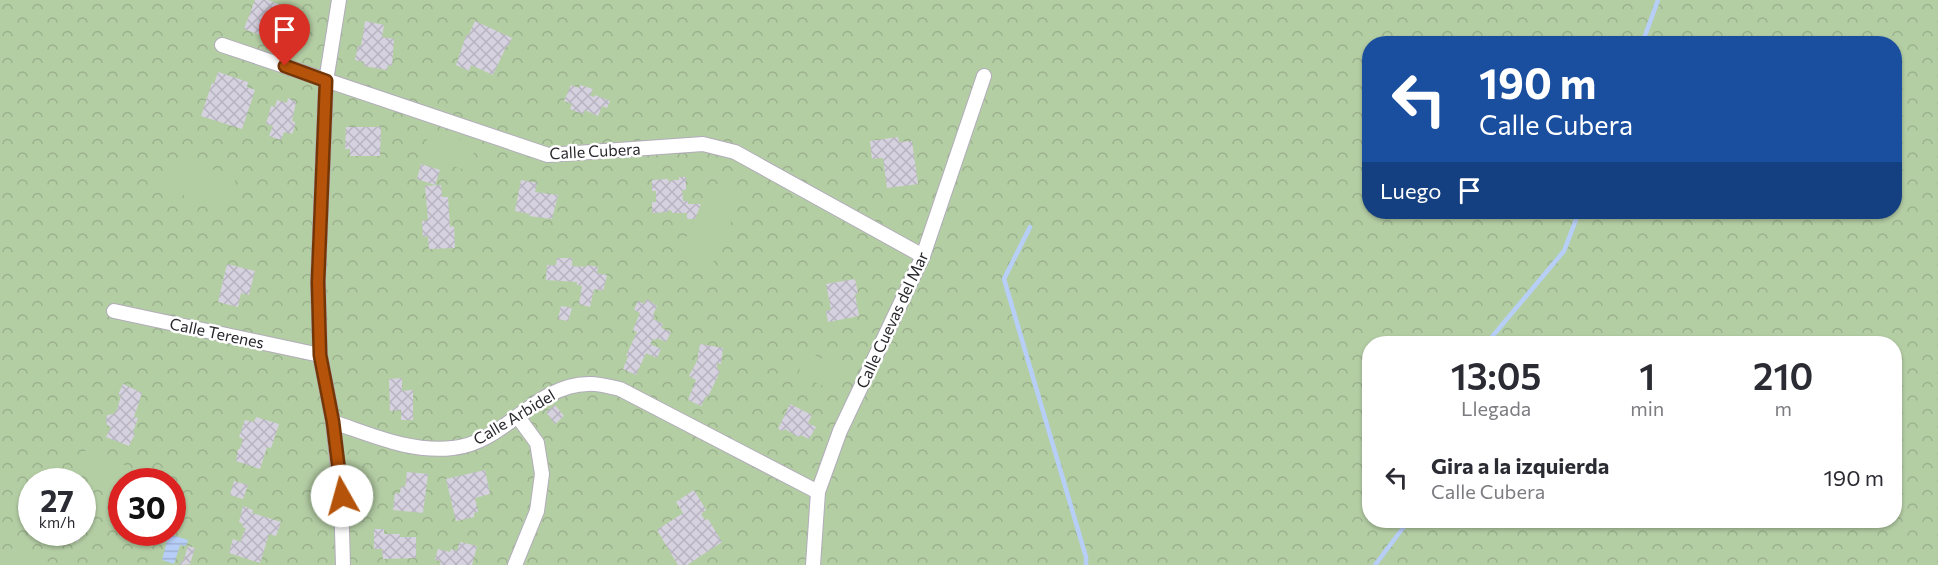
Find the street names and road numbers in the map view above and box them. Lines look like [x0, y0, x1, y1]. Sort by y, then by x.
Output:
street label: Calle Cubera [549, 139, 641, 162]
street label: Calle Cuevas del Mar [852, 248, 932, 391]
street label: Calle Terenes [168, 313, 266, 352]
street label: Calle Arbidel [470, 385, 558, 448]

